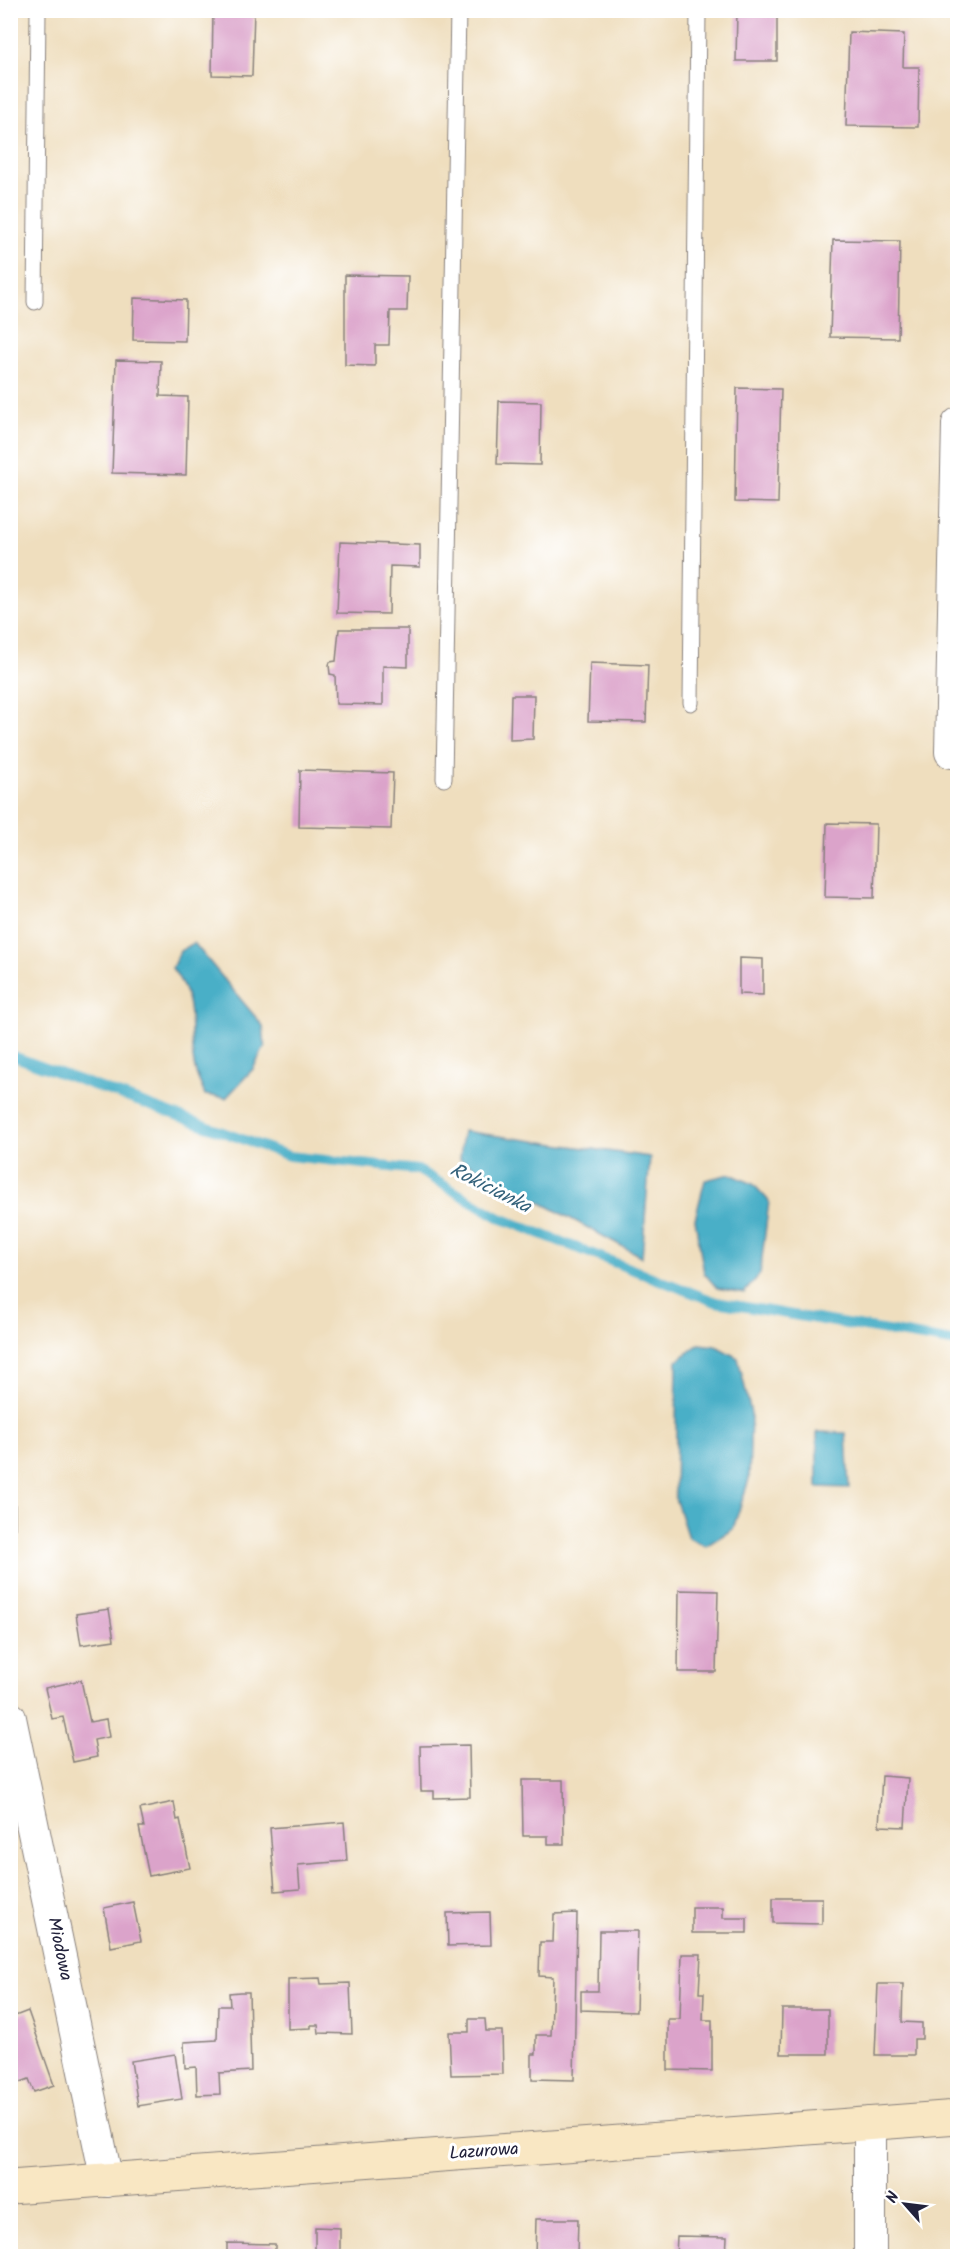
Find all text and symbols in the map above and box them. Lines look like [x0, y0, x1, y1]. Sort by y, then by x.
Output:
water label: Rokicianka [444, 1155, 538, 1224]
street label: Miodowa [38, 1915, 80, 1983]
street label: Lazurowa [448, 2135, 520, 2169]
north arrow [875, 2174, 935, 2234]
text: N [880, 2187, 906, 2208]

